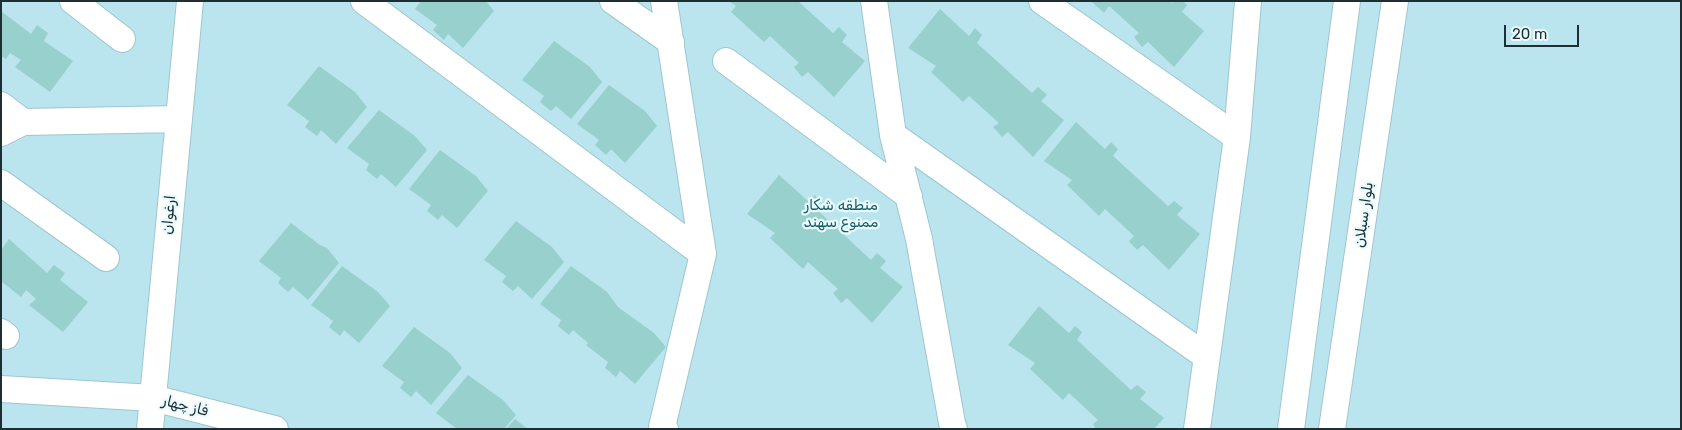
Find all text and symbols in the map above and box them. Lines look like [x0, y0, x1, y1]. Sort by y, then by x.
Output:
scale bar [1507, 15, 1582, 47]
text: 20 m [1512, 25, 1547, 43]
street label: بلوار سبلان [1350, 181, 1378, 249]
street label: ارغوان [158, 195, 180, 235]
park label: منطقه شکار ممنوع سهند [804, 197, 878, 232]
street label: فاز چهار [160, 392, 210, 420]

